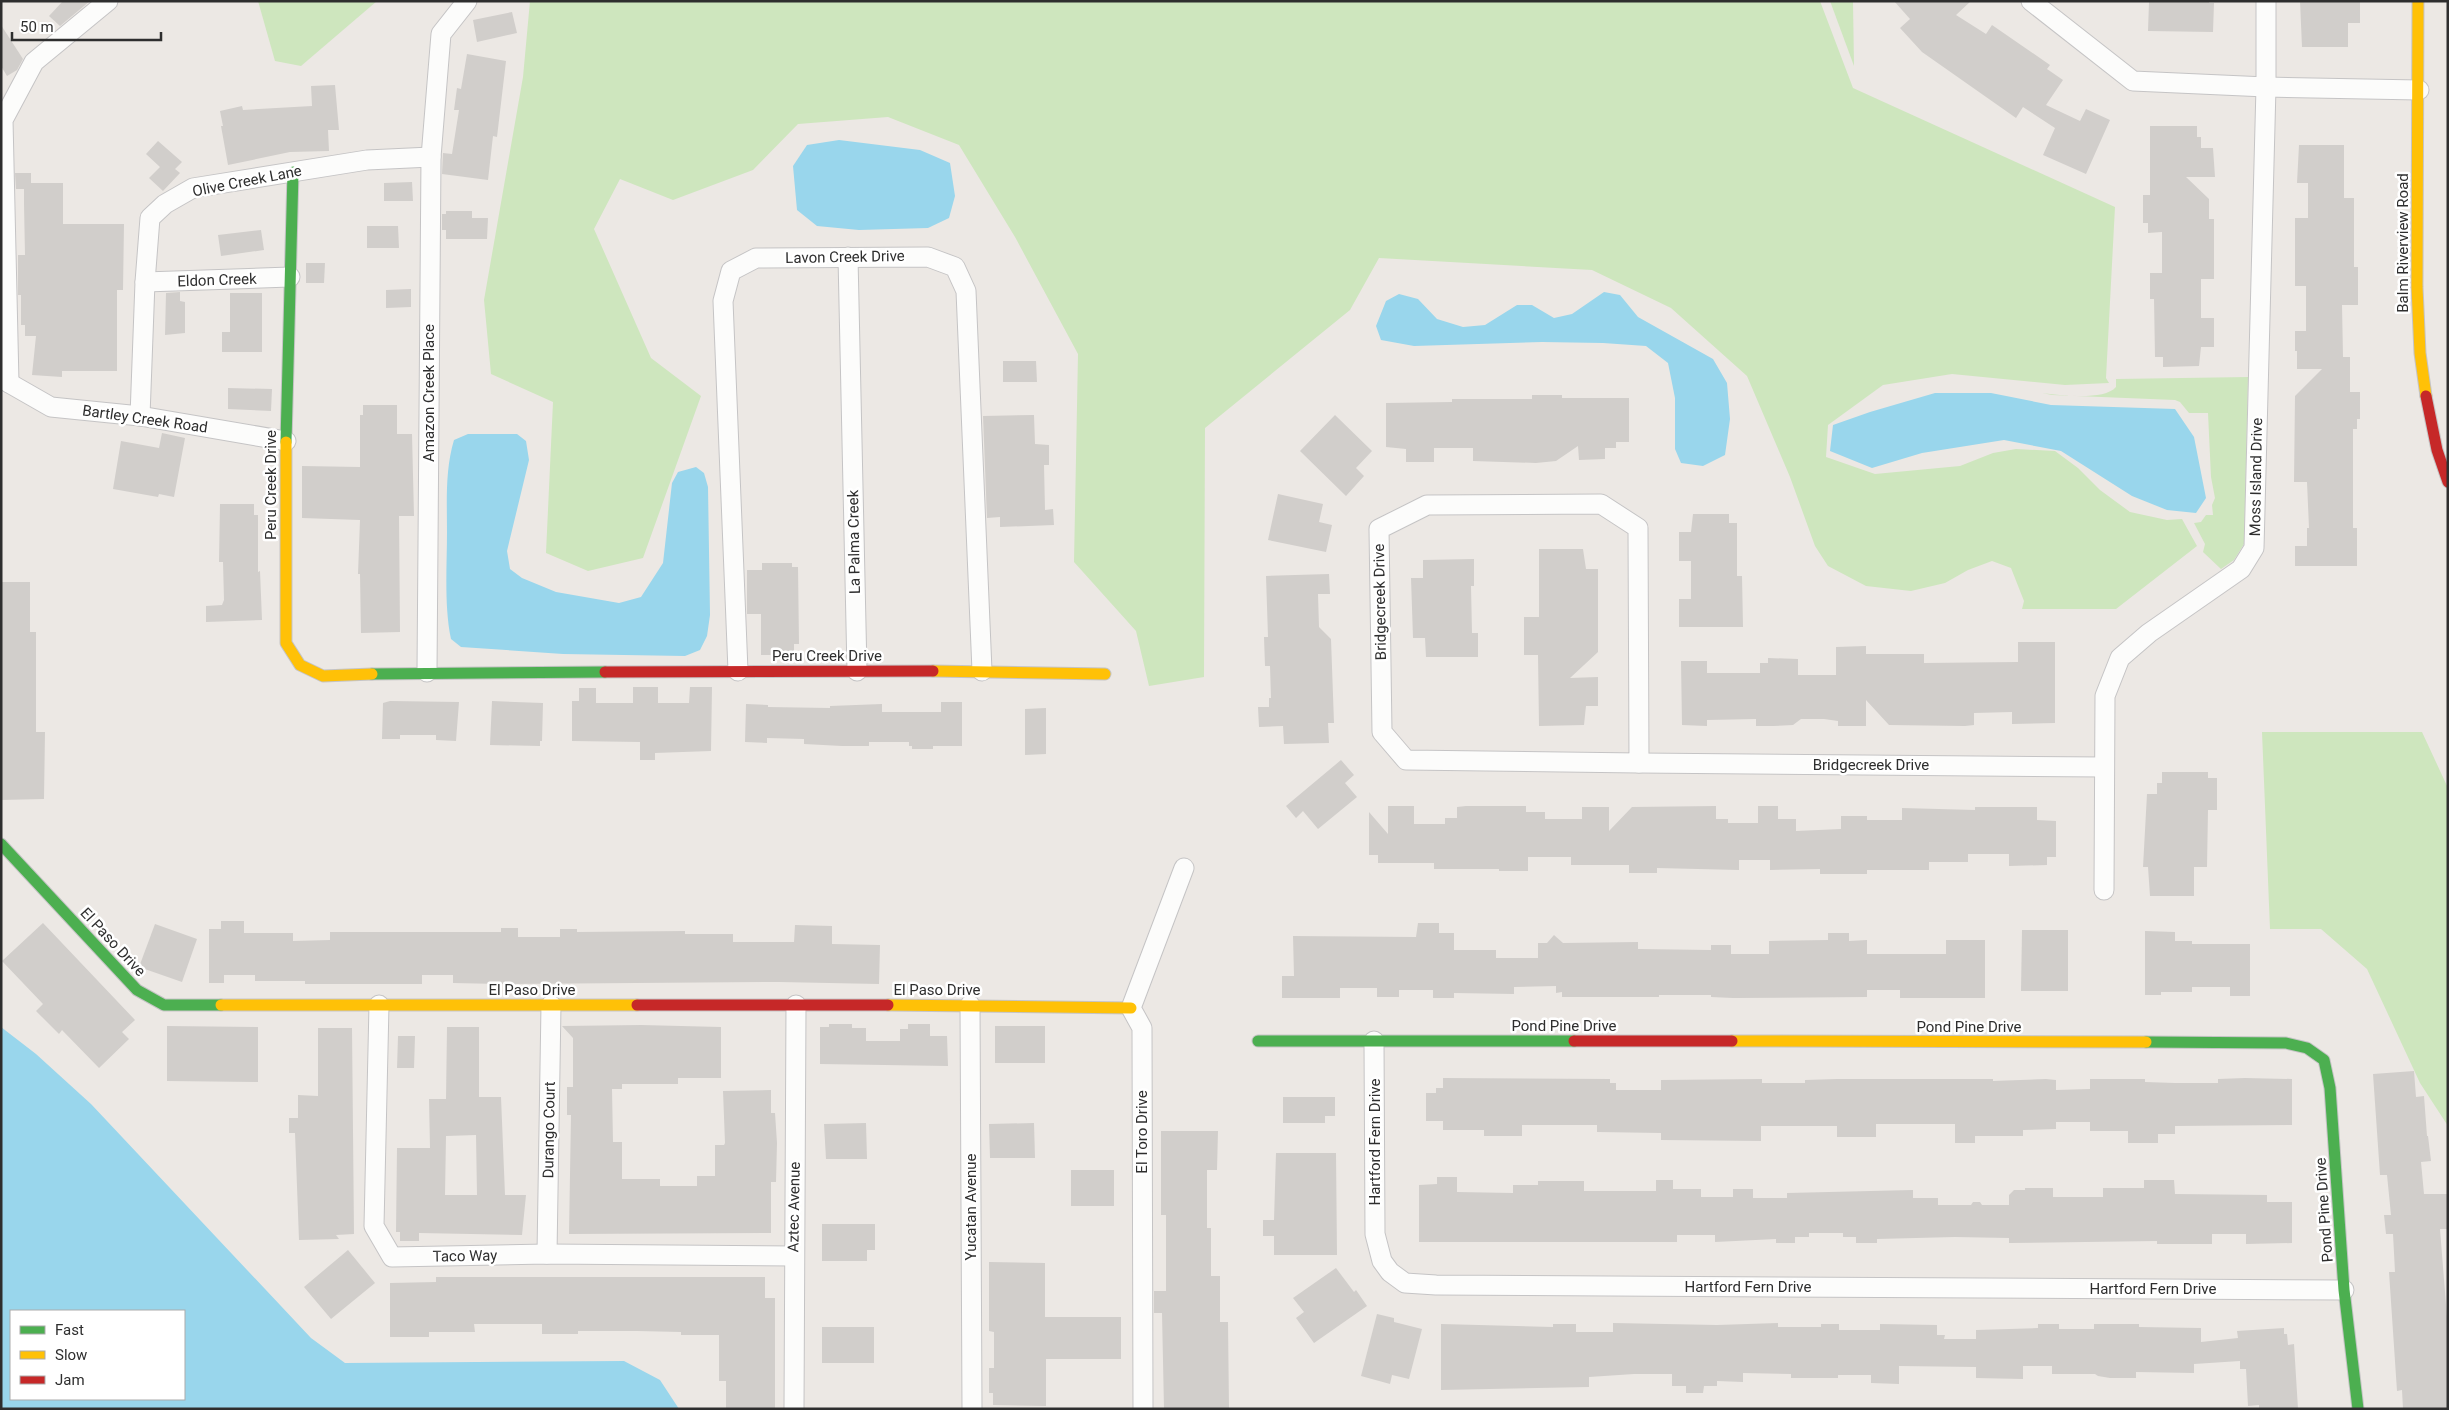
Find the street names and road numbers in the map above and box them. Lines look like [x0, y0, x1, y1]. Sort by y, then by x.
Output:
street label: Olive Creek Lane [191, 162, 303, 200]
street label: Balm Riverview Road [2394, 173, 2412, 313]
street label: Lavon Creek Drive [785, 247, 905, 267]
street label: Eldon Creek [177, 270, 257, 290]
street label: Amazon Creek Place [420, 324, 438, 462]
street label: Bartley Creek Road [81, 401, 209, 437]
street label: Moss Island Drive [2246, 417, 2266, 536]
street label: Peru Creek Drive [262, 430, 280, 540]
street label: La Palma Creek [844, 489, 864, 594]
street label: Bridgecreek Drive [1370, 543, 1390, 660]
street label: Peru Creek Drive [772, 647, 882, 665]
street label: Bridgecreek Drive [1813, 756, 1929, 774]
street label: El Paso Drive [77, 904, 149, 980]
street label: El Paso Drive [488, 981, 576, 999]
street label: El Paso Drive [893, 981, 981, 999]
street label: Pond Pine Drive [1511, 1017, 1617, 1035]
street label: Pond Pine Drive [1916, 1018, 2022, 1036]
street label: Hartford Fern Drive [1366, 1078, 1384, 1206]
street label: Durango Court [539, 1081, 559, 1179]
street label: El Toro Drive [1133, 1090, 1151, 1174]
street label: Yucatan Avenue [962, 1153, 980, 1261]
street label: Pond Pine Drive [2311, 1157, 2337, 1263]
street label: Aztec Avenue [784, 1161, 804, 1253]
street label: Taco Way [433, 1246, 497, 1266]
street label: Hartford Fern Drive [1685, 1278, 1812, 1296]
street label: Hartford Fern Drive [2090, 1280, 2217, 1298]

